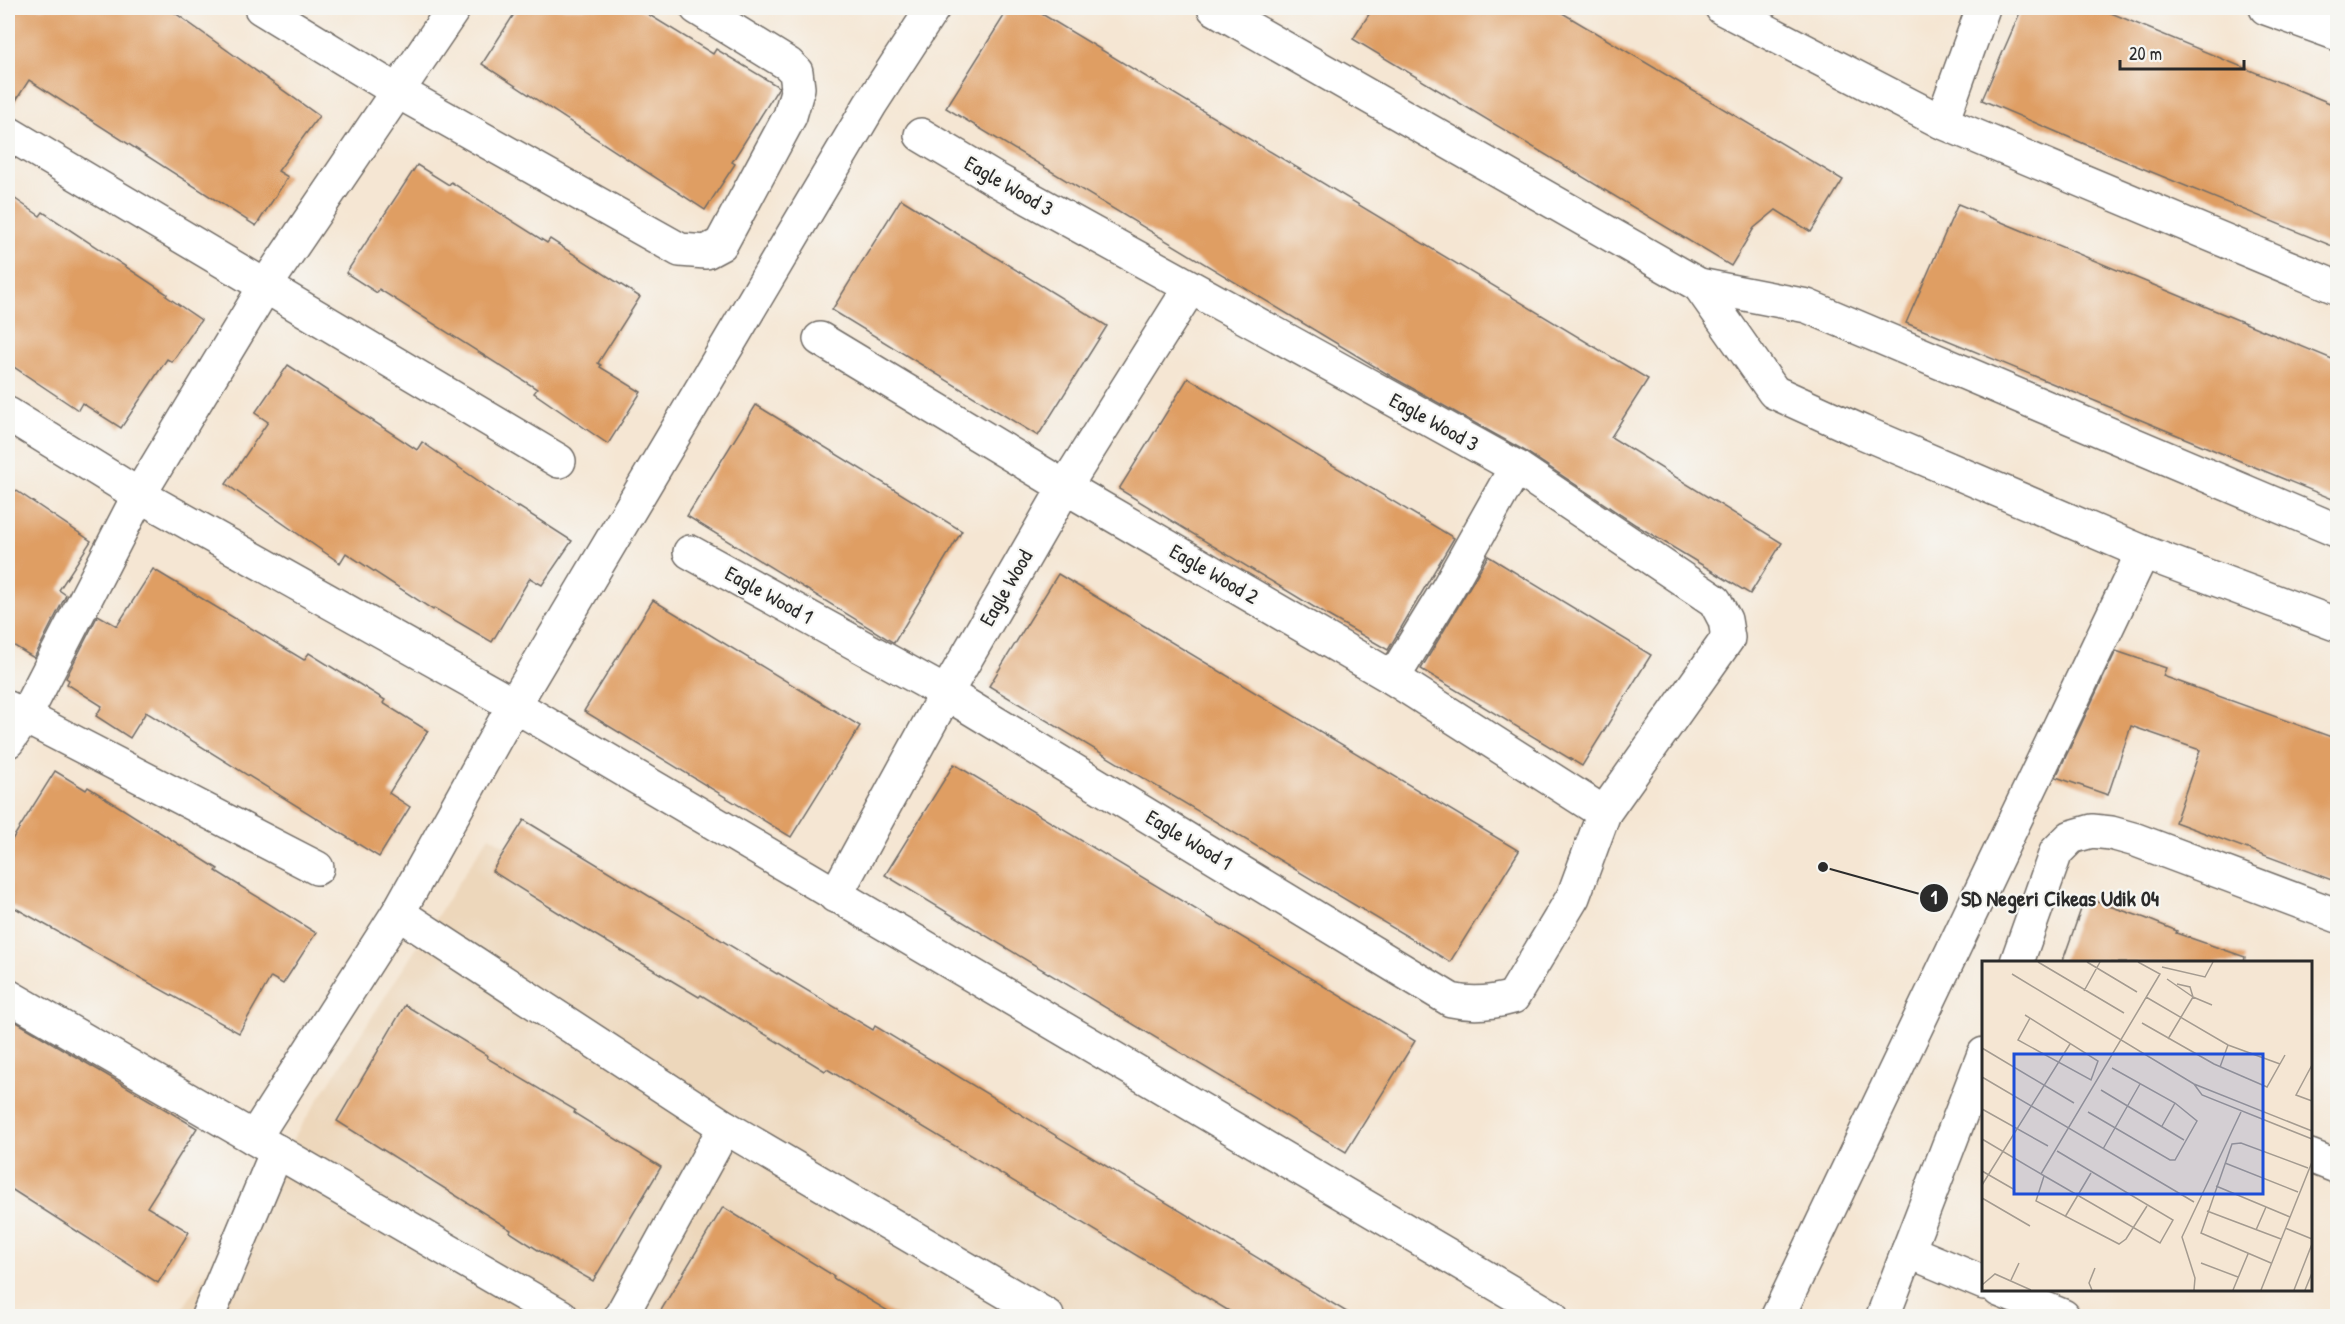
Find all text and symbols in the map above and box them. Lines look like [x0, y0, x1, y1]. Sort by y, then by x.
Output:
scale bar [2120, 33, 2244, 71]
text: 20 m [2129, 41, 2162, 66]
street label: Eagle Wood 3 [960, 149, 1059, 223]
street label: Eagle Wood 3 [1384, 385, 1484, 458]
street label: Eagle Wood 2 [1164, 536, 1264, 611]
street label: Eagle Wood [972, 544, 1039, 631]
street label: Eagle Wood 1 [720, 559, 818, 631]
street label: Eagle Wood 1 [1141, 802, 1238, 877]
callout: SD Negeri Cikeas Udik 04 [1919, 878, 2171, 918]
text: SD Negeri Cikeas Udik 04 [1961, 883, 2159, 914]
text: 1 [1931, 885, 1938, 910]
inset map [1982, 961, 2312, 1291]

